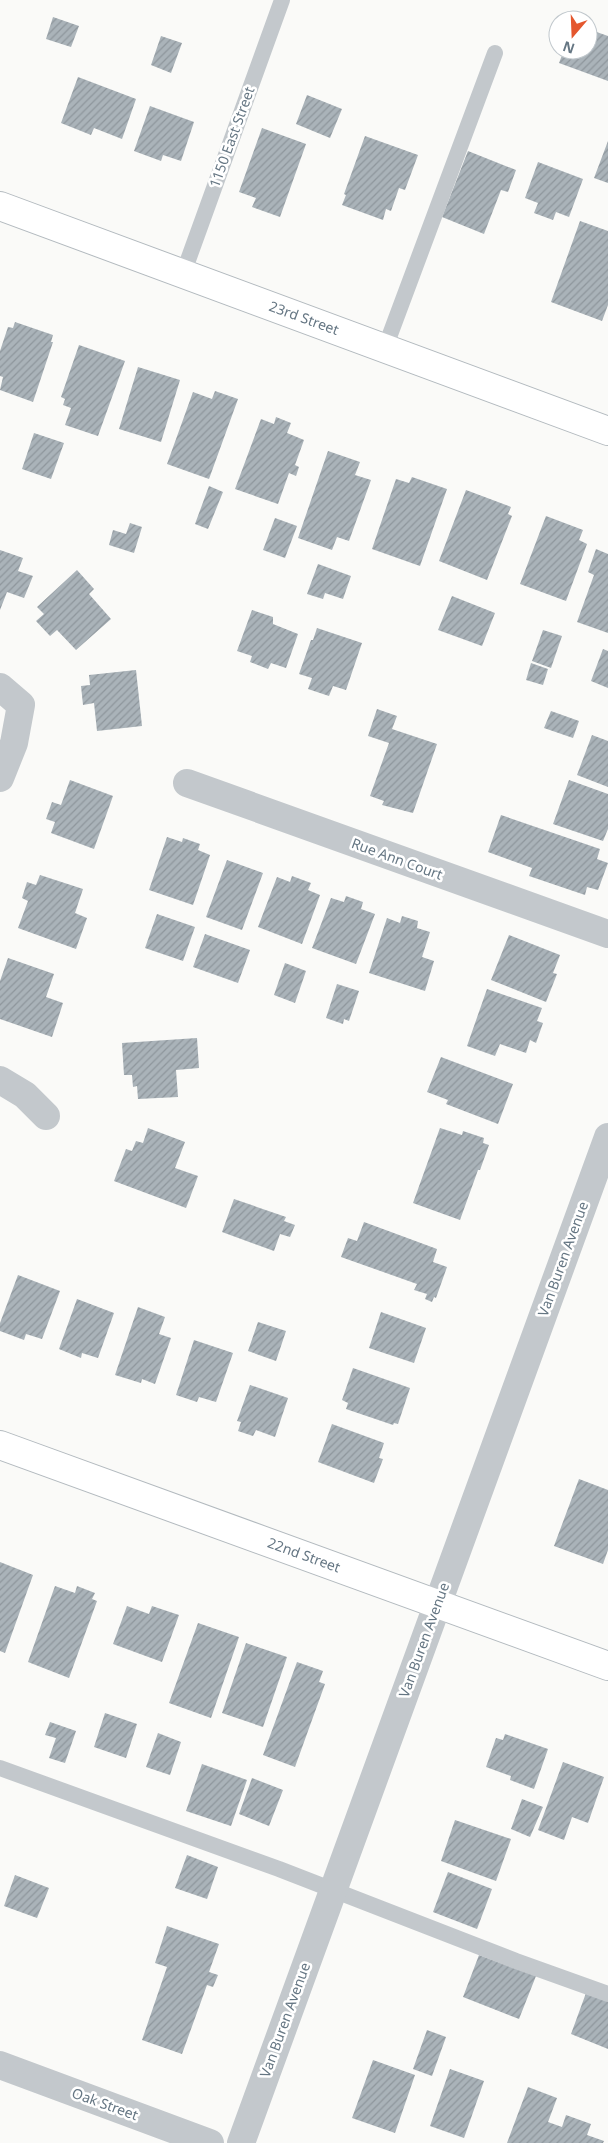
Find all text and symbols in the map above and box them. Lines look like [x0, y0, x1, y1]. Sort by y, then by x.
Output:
north arrow [548, 10, 598, 60]
text: N [560, 37, 577, 59]
street label: 1150 East Street [205, 84, 259, 190]
street label: 23rd Street [267, 296, 342, 339]
street label: Rue Ann Court [349, 833, 445, 884]
street label: Van Buren Avenue [533, 1199, 592, 1319]
street label: 22nd Street [265, 1533, 343, 1576]
street label: Van Buren Avenue [394, 1580, 453, 1700]
street label: Van Buren Avenue [255, 1960, 314, 2080]
street label: Oak Street [70, 2083, 141, 2124]

